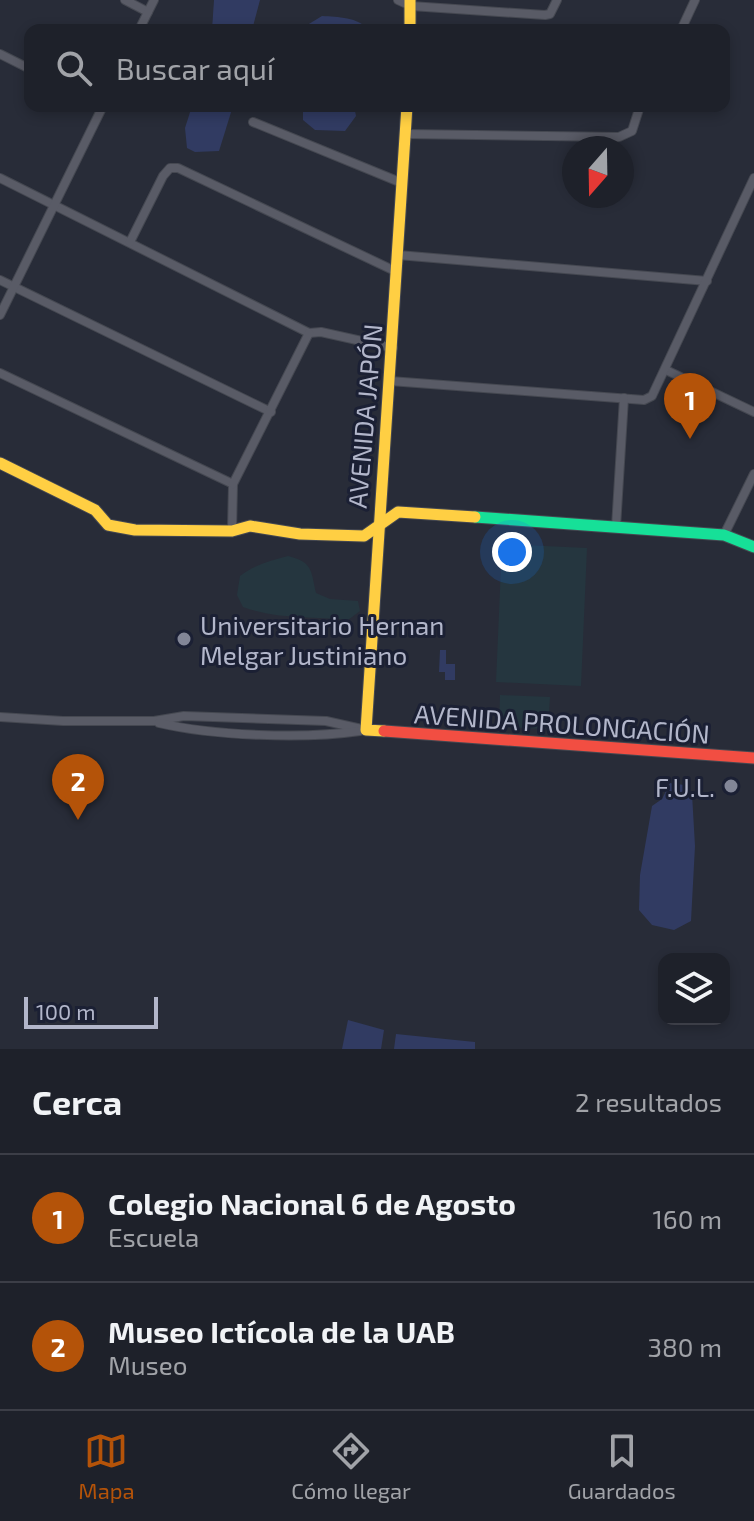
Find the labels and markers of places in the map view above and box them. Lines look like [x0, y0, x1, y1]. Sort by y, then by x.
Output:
pin: 1 [664, 373, 716, 439]
place label: Universitario Hernan Melgar Justiniano [200, 609, 444, 670]
marker: Universitario Hernan Melgar Justiniano [175, 630, 193, 648]
pin: 2 [52, 754, 104, 820]
place label: F.U.L. [655, 771, 715, 802]
marker: F.U.L. [722, 777, 740, 795]

